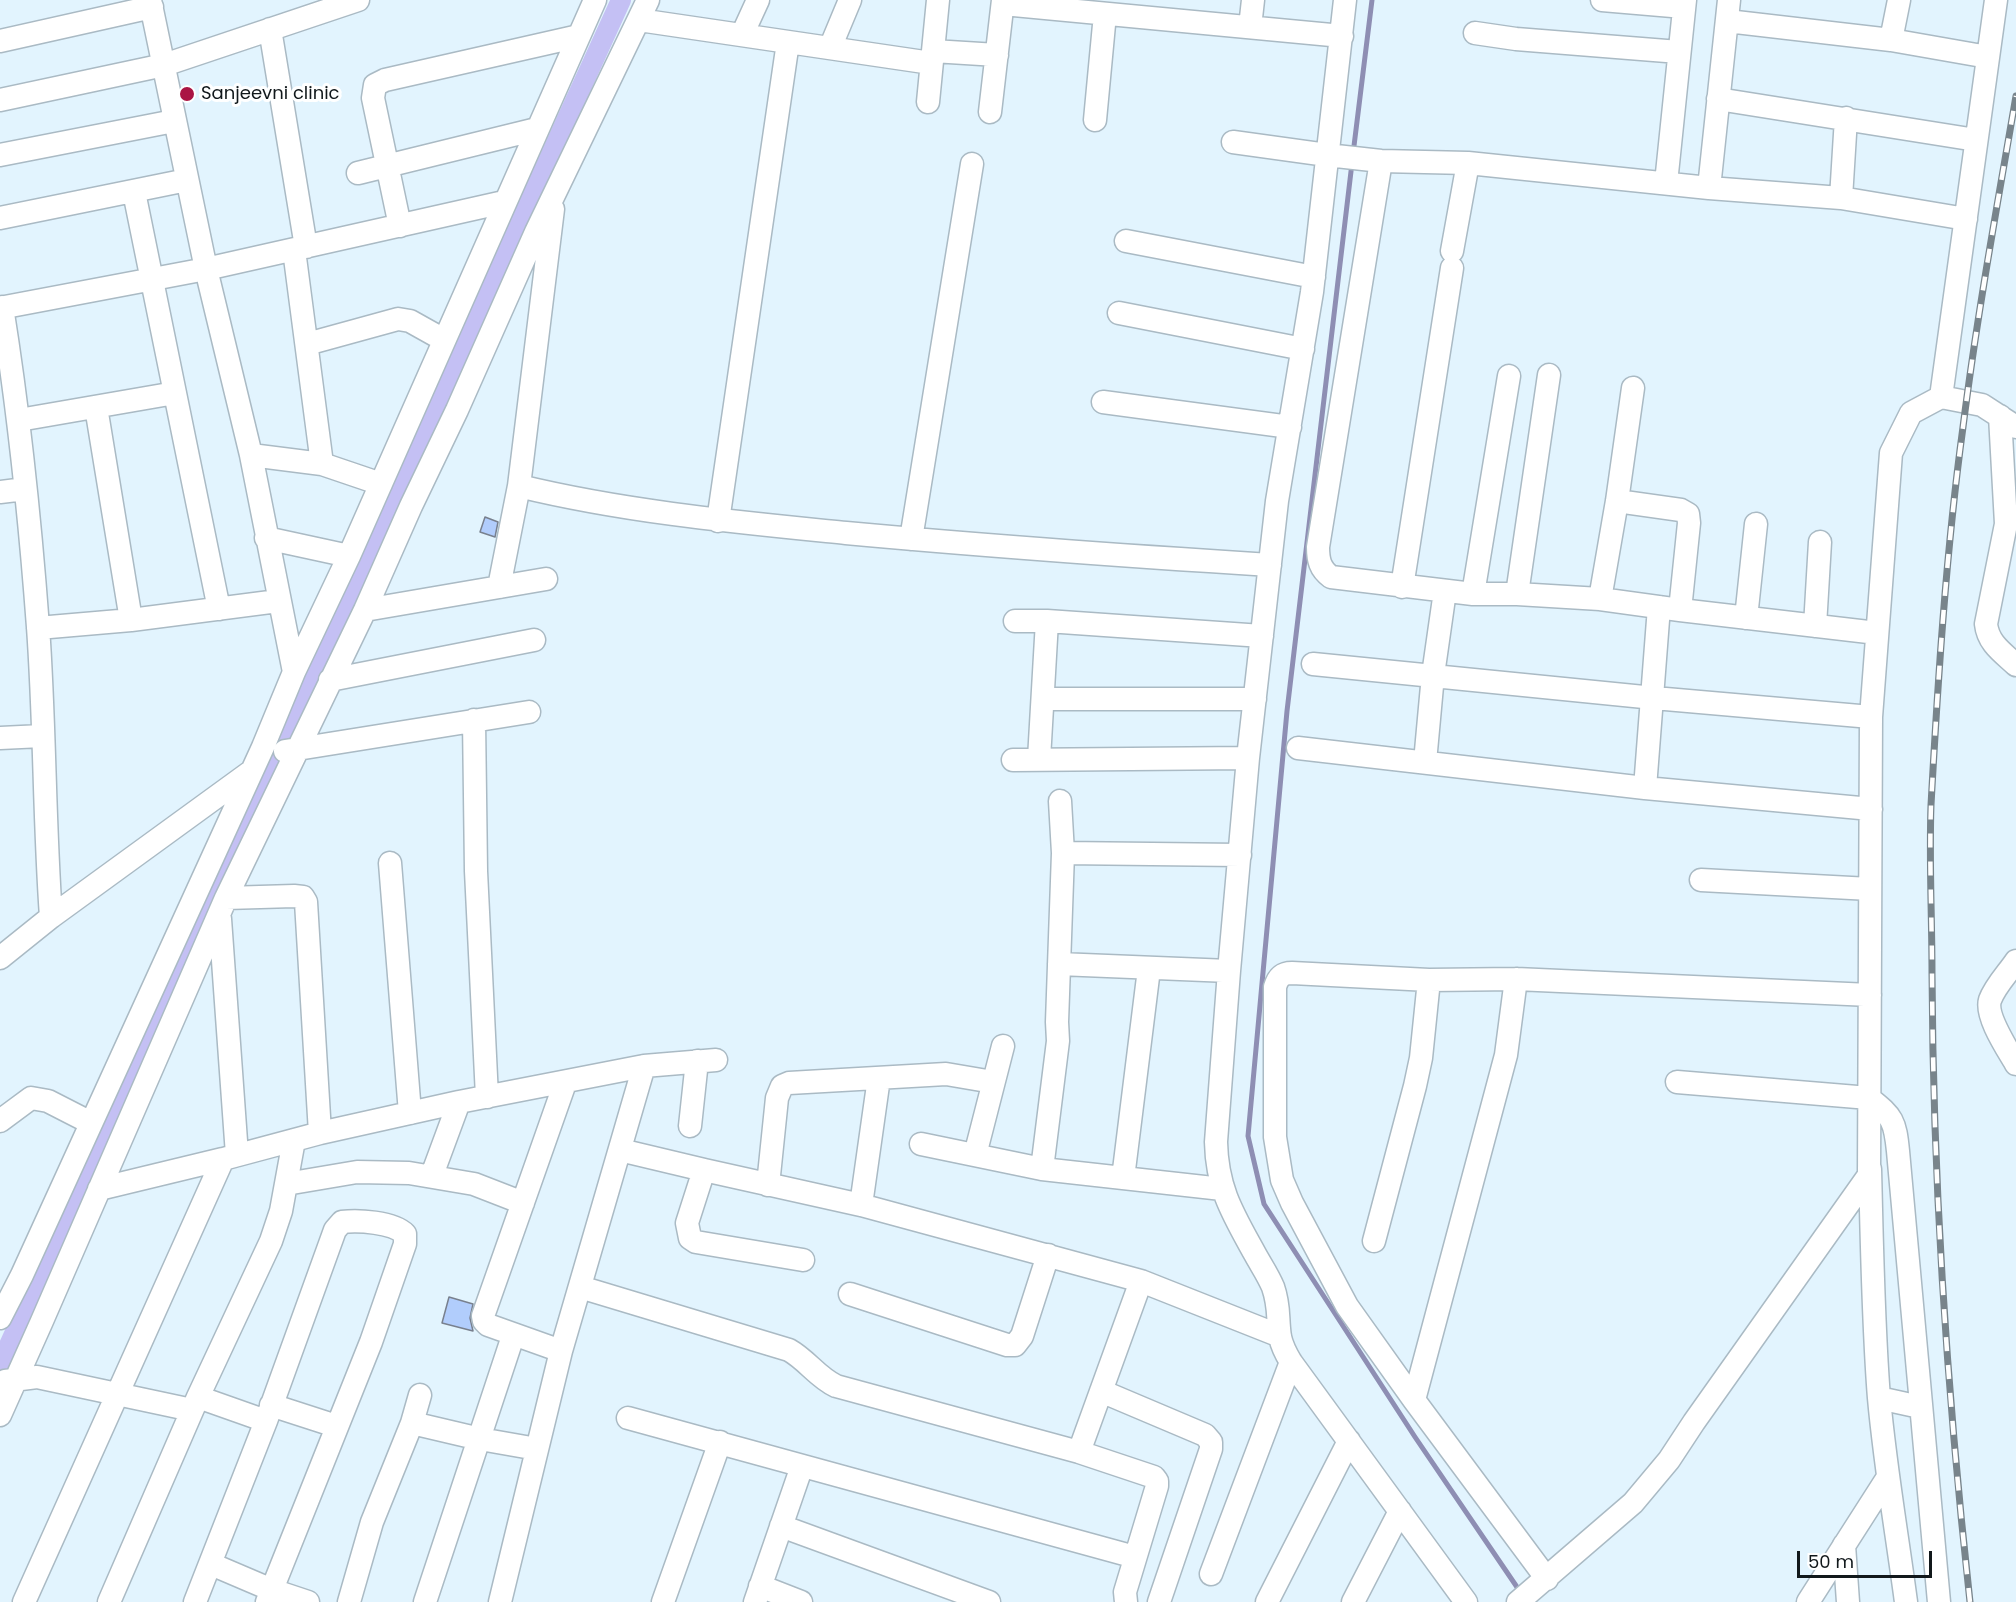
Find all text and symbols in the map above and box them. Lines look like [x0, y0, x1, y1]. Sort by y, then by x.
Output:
place label: Sanjeevni clinic [201, 83, 340, 105]
marker: Sanjeevni clinic [178, 85, 196, 103]
scale bar [1800, 1539, 1935, 1577]
text: 50 m [1808, 1549, 1854, 1574]

